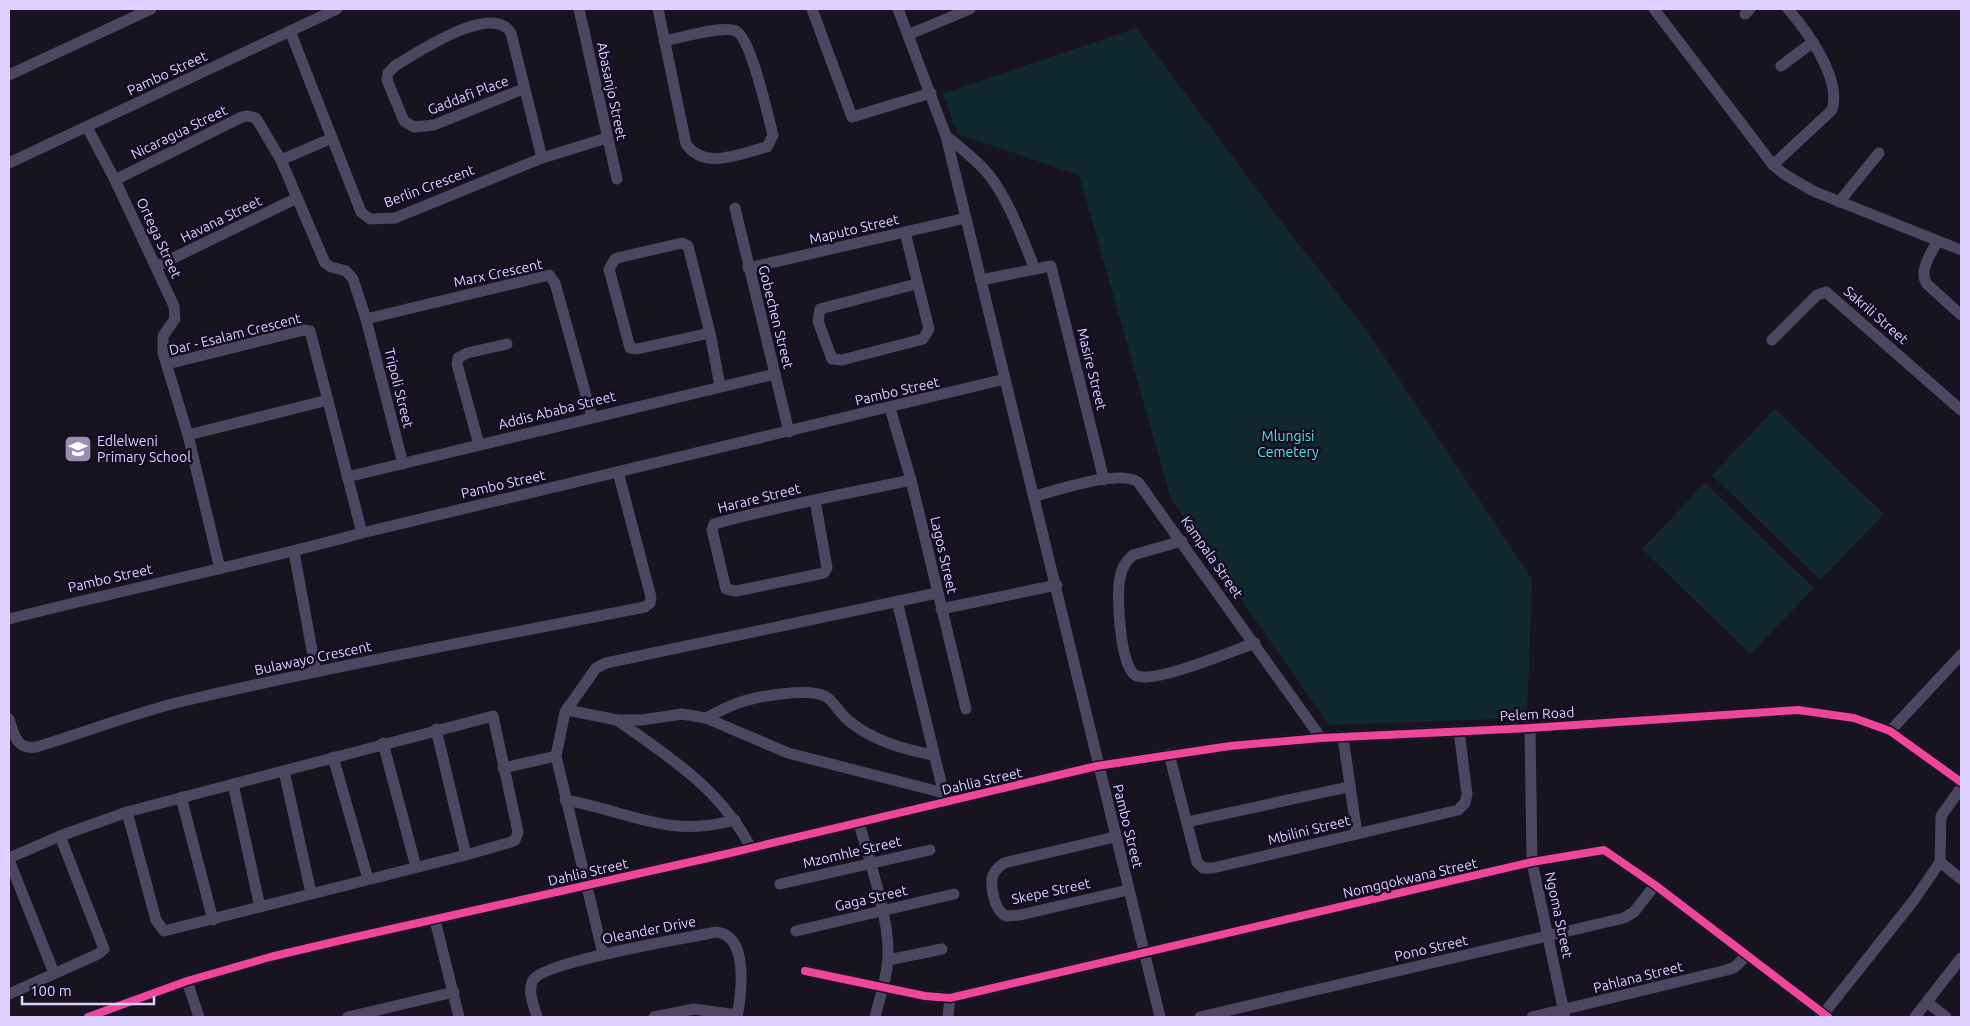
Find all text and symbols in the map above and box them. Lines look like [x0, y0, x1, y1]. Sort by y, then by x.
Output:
street label: Abasanjo Street [594, 41, 630, 142]
street label: Pambo Street [125, 47, 210, 98]
street label: Gaddafi Place [425, 72, 511, 118]
street label: Nicaragua Street [128, 102, 230, 162]
street label: Berlin Crescent [382, 161, 477, 211]
street label: Havana Street [178, 192, 265, 246]
street label: Ortega Street [133, 195, 185, 281]
street label: Maputo Street [808, 211, 901, 247]
street label: Marx Crescent [452, 256, 544, 290]
street label: Gobechen Street [755, 264, 797, 371]
street label: Sakrili Street [1841, 283, 1912, 347]
street label: Dar - Esalam Crescent [167, 310, 303, 358]
street label: Masire Street [1074, 326, 1110, 412]
street label: Tripoli Street [381, 346, 417, 430]
street label: Pambo Street [853, 373, 941, 408]
street label: Addis Ababa Street [497, 388, 618, 432]
park label: Mlungisi Cemetery [1257, 428, 1319, 460]
place label: Edlelweni Primary School [97, 433, 191, 465]
school or university icon: Edlelweni Primary School [63, 434, 93, 464]
street label: Pambo Street [459, 466, 547, 501]
street label: Harare Street [716, 480, 803, 516]
street label: Kampala Street [1178, 513, 1246, 601]
street label: Lagos Street [927, 515, 961, 596]
street label: Pambo Street [66, 560, 154, 595]
street label: Bulawayo Crescent [253, 638, 373, 678]
street label: Pelem Road [1499, 704, 1575, 724]
street label: Dahlia Street [940, 764, 1024, 798]
street label: Pambo Street [1110, 782, 1146, 870]
street label: Mbilini Street [1266, 812, 1352, 848]
street label: Mzomhle Street [801, 833, 903, 871]
street label: Dahlia Street [546, 855, 630, 889]
street label: Nomgqokwana Street [1341, 855, 1479, 901]
street label: Ngoma Street [1542, 870, 1576, 960]
street label: Skepe Street [1010, 875, 1092, 907]
street label: Gaga Street [833, 882, 909, 914]
street label: Oleander Drive [601, 913, 697, 947]
street label: Pono Street [1393, 932, 1470, 964]
street label: Pahlana Street [1592, 958, 1685, 996]
scale bar [22, 974, 155, 1006]
text: 100 m [30, 982, 72, 999]

